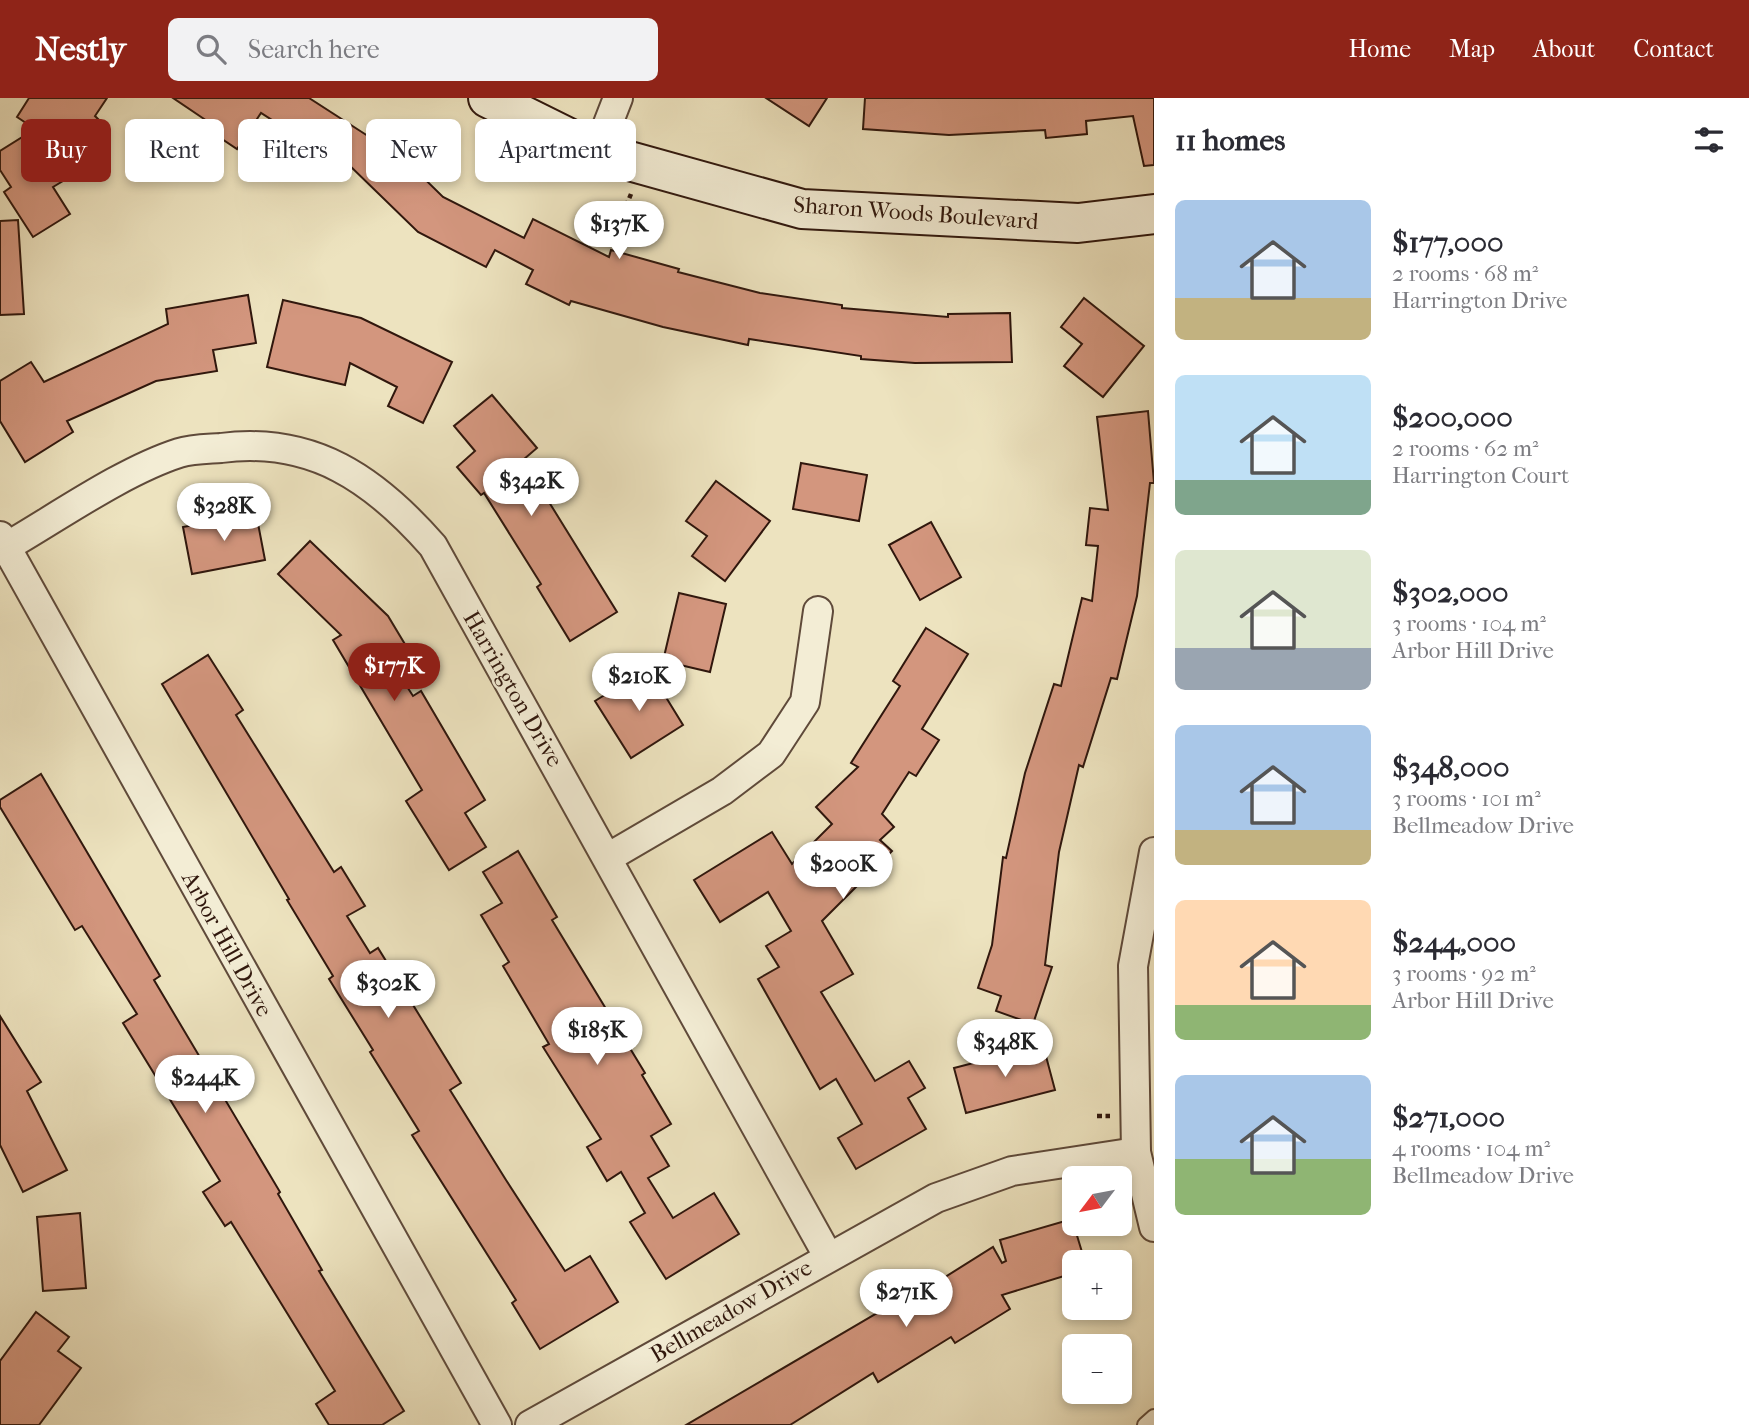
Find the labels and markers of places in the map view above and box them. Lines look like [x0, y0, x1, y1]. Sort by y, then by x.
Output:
pin: $137K [570, 202, 668, 261]
pin: $342K [482, 458, 580, 518]
pin: $328K [175, 484, 273, 543]
pin: $177K [345, 644, 443, 703]
pin: $210K [590, 654, 688, 713]
pin: $200K [794, 842, 892, 901]
pin: $302K [339, 960, 437, 1020]
pin: $185K [548, 1007, 646, 1067]
pin: $348K [956, 1020, 1054, 1079]
pin: $244K [156, 1056, 254, 1115]
pin: $271K [857, 1270, 955, 1329]

